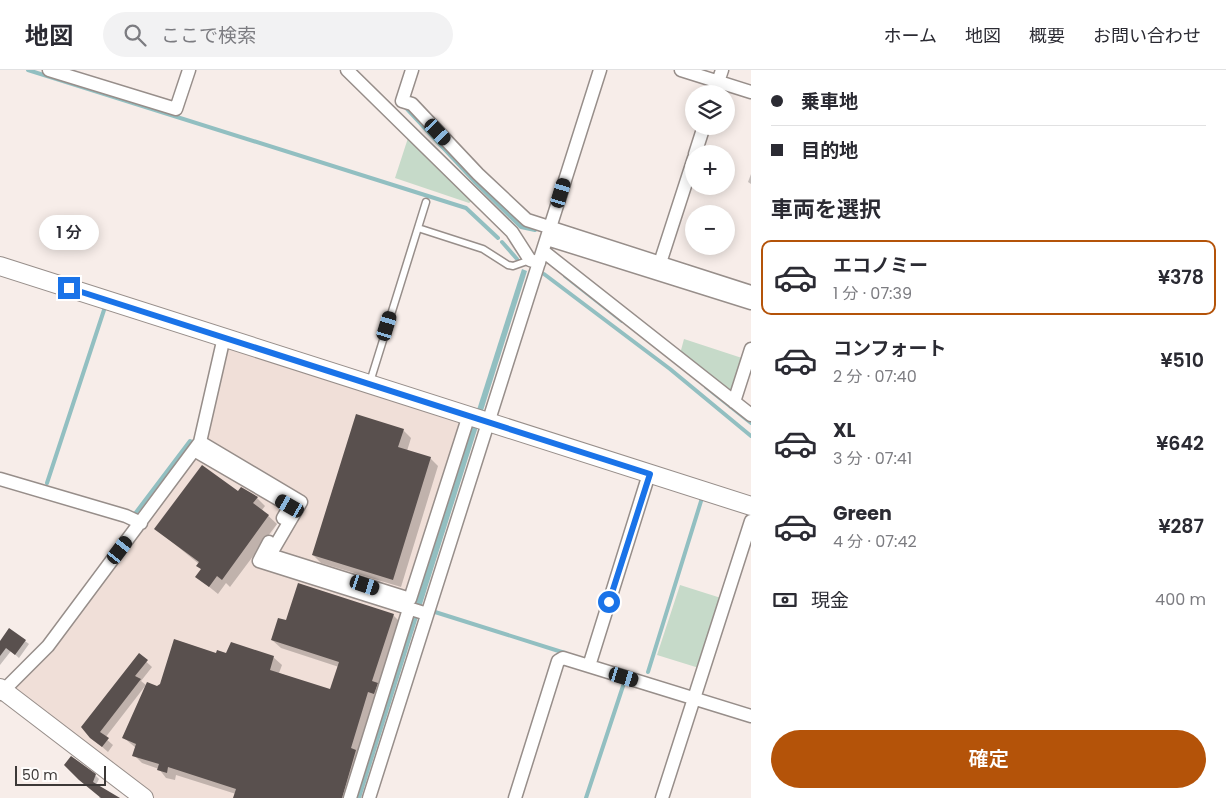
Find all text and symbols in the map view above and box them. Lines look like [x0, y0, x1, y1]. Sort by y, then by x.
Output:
search box [103, 12, 453, 57]
text: 地図 [25, 19, 73, 52]
icon: search [121, 21, 149, 49]
text: ここで検索 [161, 22, 256, 49]
text: ホーム [884, 23, 937, 48]
text: 地図 [965, 23, 1001, 48]
text: 概要 [1029, 23, 1065, 48]
text: お問い合わせ [1093, 23, 1201, 48]
map controls [685, 85, 735, 255]
button: layers [685, 85, 735, 135]
text: 乗車地 [801, 88, 858, 115]
car [422, 116, 453, 148]
text: 目的地 [801, 137, 858, 164]
button: + [685, 145, 735, 195]
car [549, 176, 572, 210]
text: 車両を選択 [771, 194, 881, 225]
button: − [685, 205, 735, 255]
callout: 1 分 [39, 216, 99, 250]
text: 1 分 [56, 221, 82, 244]
text: エコノミー [833, 252, 928, 279]
icon: car [773, 255, 818, 300]
text: ¥378 [1158, 264, 1204, 291]
route end [58, 277, 80, 299]
text: 1 分 · 07:39 [833, 282, 912, 305]
car [375, 309, 398, 343]
text: コンフォート [833, 335, 946, 362]
icon: car [773, 338, 818, 383]
text: ¥510 [1161, 347, 1204, 374]
text: 2 分 · 07:40 [833, 365, 917, 388]
text: XL [833, 417, 856, 444]
icon: car [773, 421, 818, 466]
text: ¥642 [1156, 430, 1204, 457]
text: 3 分 · 07:41 [833, 447, 912, 470]
car [273, 492, 306, 520]
text: Green [833, 500, 892, 527]
icon: car [773, 504, 818, 549]
text: ¥287 [1158, 513, 1204, 540]
text: 4 分 · 07:42 [833, 530, 917, 553]
car [104, 534, 135, 566]
car [348, 573, 381, 597]
icon: cash [771, 586, 799, 614]
text: 現金 [811, 587, 849, 614]
text: 400 m [1155, 588, 1206, 611]
route start [598, 591, 620, 613]
car [607, 665, 640, 689]
button: 確定 [771, 730, 1206, 788]
scale bar [15, 763, 106, 786]
text: 50 m [22, 765, 58, 785]

